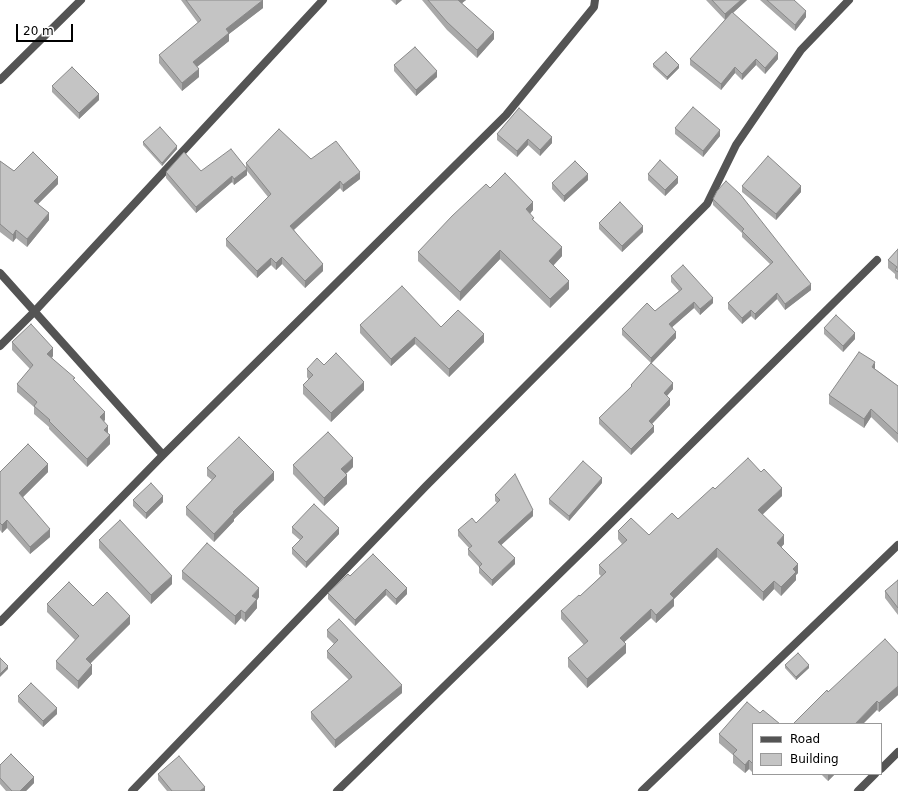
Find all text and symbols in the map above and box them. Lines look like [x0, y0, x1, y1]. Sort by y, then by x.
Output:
scale bar [18, 16, 75, 42]
text: 20 m [23, 24, 54, 38]
legend [752, 723, 882, 775]
text: Road [790, 732, 820, 746]
text: Building [790, 752, 839, 766]

